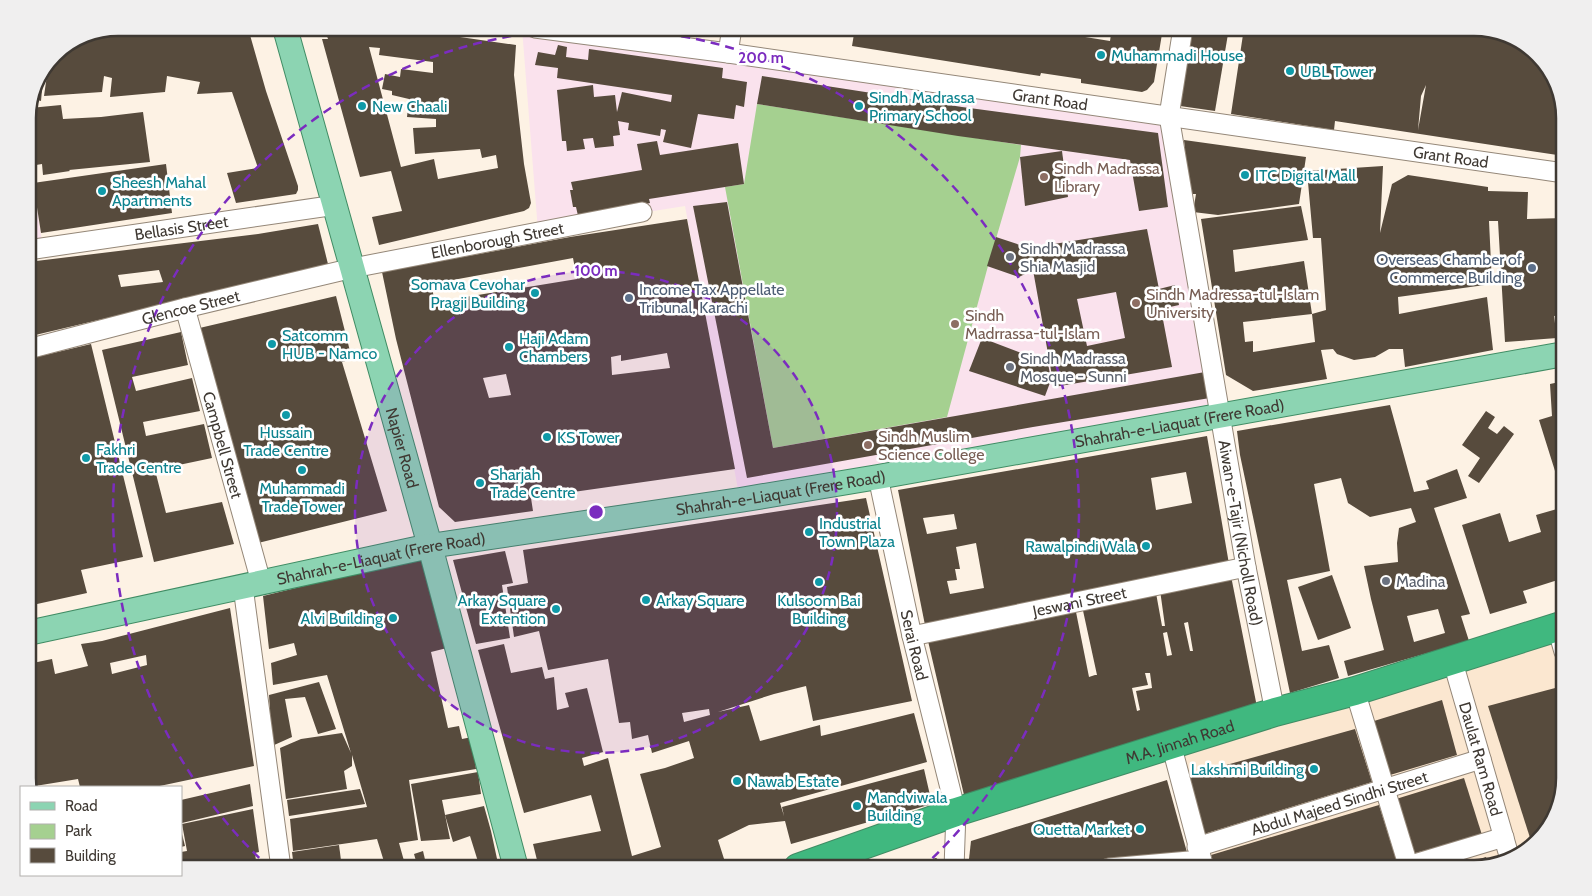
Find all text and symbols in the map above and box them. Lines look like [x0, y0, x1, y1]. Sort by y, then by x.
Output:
place label: Muhammadi House [1111, 46, 1243, 65]
text: 200 m [738, 49, 784, 67]
marker: Muhammadi House [1095, 49, 1107, 61]
place label: UBL Tower [1300, 62, 1374, 81]
marker: UBL Tower [1284, 65, 1296, 77]
street label: Grant Road [1011, 85, 1089, 115]
place label: Sindh Madrassa Primary School [869, 88, 975, 125]
place label: New Chaali [372, 97, 448, 116]
marker: New Chaali [356, 100, 368, 112]
marker: Sindh Madrassa Primary School [853, 100, 865, 112]
street label: Grant Road [1412, 142, 1490, 172]
place label: Sindh Madrassa Library [1054, 159, 1160, 196]
place label: ITC Digital Mall [1255, 166, 1356, 185]
marker: ITC Digital Mall [1239, 169, 1251, 181]
marker: Sindh Madrassa Library [1038, 171, 1050, 183]
place label: Sheesh Mahal Apartments [112, 173, 206, 210]
marker: Sheesh Mahal Apartments [96, 185, 108, 197]
street label: Bellasis Street [133, 212, 230, 244]
street label: Ellenborough Street [430, 218, 566, 263]
place label: Sindh Madrassa Shia Masjid [1020, 239, 1126, 276]
place label: Overseas Chamber of Commerce Building [1376, 250, 1523, 287]
marker: Sindh Madrassa Shia Masjid [1004, 251, 1016, 263]
text: 100 m [574, 262, 618, 280]
marker: Overseas Chamber of Commerce Building [1526, 262, 1538, 274]
place label: Somava Cevohar Pragji Building [411, 275, 526, 312]
place label: Income Tax Appellate Tribunal, Karachi [639, 280, 785, 317]
place label: Sindh Madressa-tul-Islam University [1146, 285, 1319, 322]
street label: Glencoe Street [140, 286, 242, 329]
marker: Somava Cevohar Pragji Building [529, 287, 541, 299]
marker: Income Tax Appellate Tribunal, Karachi [623, 292, 635, 304]
marker: Sindh Madressa-tul-Islam University [1130, 297, 1142, 309]
place label: Sindh Madrrassa-tul-Islam [965, 306, 1100, 343]
marker: Sindh Madrrassa-tul-Islam [949, 318, 961, 330]
place label: Satcomm HUB - Namco [282, 326, 377, 363]
place label: Haji Adam Chambers [519, 329, 588, 366]
marker: Satcomm HUB - Namco [266, 338, 278, 350]
marker: Haji Adam Chambers [503, 341, 515, 353]
place label: Sindh Madrassa Mosque - Sunni [1020, 349, 1127, 386]
marker: Sindh Madrassa Mosque - Sunni [1004, 361, 1016, 373]
street label: Campbell Street [199, 389, 246, 501]
street label: Shahrah-e-Liaquat (Frere Road) [1073, 395, 1286, 452]
street label: Napier Road [382, 406, 422, 490]
marker: Hussain Trade Centre [280, 409, 292, 421]
place label: Hussain Trade Centre [243, 423, 329, 460]
place label: Sindh Muslim Science College [878, 427, 984, 464]
place label: KS Tower [557, 428, 621, 447]
marker: KS Tower [541, 431, 553, 443]
street label: Aiwan-e-Tajir (Nicholl Road) [1214, 438, 1267, 627]
marker: Sindh Muslim Science College [862, 439, 874, 451]
place label: Fakhri Trade Centre [96, 440, 182, 477]
marker: Fakhri Trade Centre [80, 452, 92, 464]
marker: Muhammadi Trade Tower [296, 464, 308, 476]
place label: Sharjah Trade Centre [490, 465, 576, 502]
street label: Shahrah-e-Liaquat (Frere Road) [674, 467, 887, 519]
marker: Sharjah Trade Centre [474, 477, 486, 489]
place label: Muhammadi Trade Tower [259, 479, 345, 516]
centre of rings [587, 503, 605, 521]
place label: Industrial Town Plaza [819, 514, 895, 551]
marker: Industrial Town Plaza [803, 526, 815, 538]
street label: Shahrah-e-Liaquat (Frere Road) [275, 529, 487, 589]
place label: Rawalpindi Wala [1025, 537, 1136, 556]
marker: Rawalpindi Wala [1140, 540, 1152, 552]
place label: Madina [1396, 572, 1446, 591]
marker: Madina [1380, 575, 1392, 587]
marker: Kulsoom Bai Building [813, 576, 825, 588]
street label: Jeswani Street [1030, 583, 1129, 621]
place label: Arkay Square Extention [458, 591, 546, 628]
place label: Arkay Square [656, 591, 744, 610]
place label: Kulsoom Bai Building [777, 591, 861, 628]
marker: Arkay Square [640, 594, 652, 606]
marker: Arkay Square Extention [550, 603, 562, 615]
street label: Serai Road [897, 608, 932, 682]
place label: Alvi Building [301, 609, 384, 628]
marker: Alvi Building [387, 612, 399, 624]
street label: Daulat Ram Road [1455, 700, 1506, 818]
street label: M.A. Jinnah Road [1123, 716, 1237, 768]
place label: Lakshmi Building [1191, 760, 1305, 779]
marker: Lakshmi Building [1308, 763, 1320, 775]
street label: Abdul Majeed Sindhi Street [1249, 767, 1431, 840]
place label: Nawab Estate [747, 772, 839, 791]
marker: Nawab Estate [731, 775, 743, 787]
legend [20, 786, 182, 876]
place label: Mandviwala Building [867, 788, 948, 825]
text: Road [65, 797, 98, 815]
marker: Mandviwala Building [851, 800, 863, 812]
place label: Quetta Market [1033, 820, 1131, 839]
text: Park [65, 822, 92, 840]
marker: Quetta Market [1134, 823, 1146, 835]
text: Building [65, 847, 116, 865]

